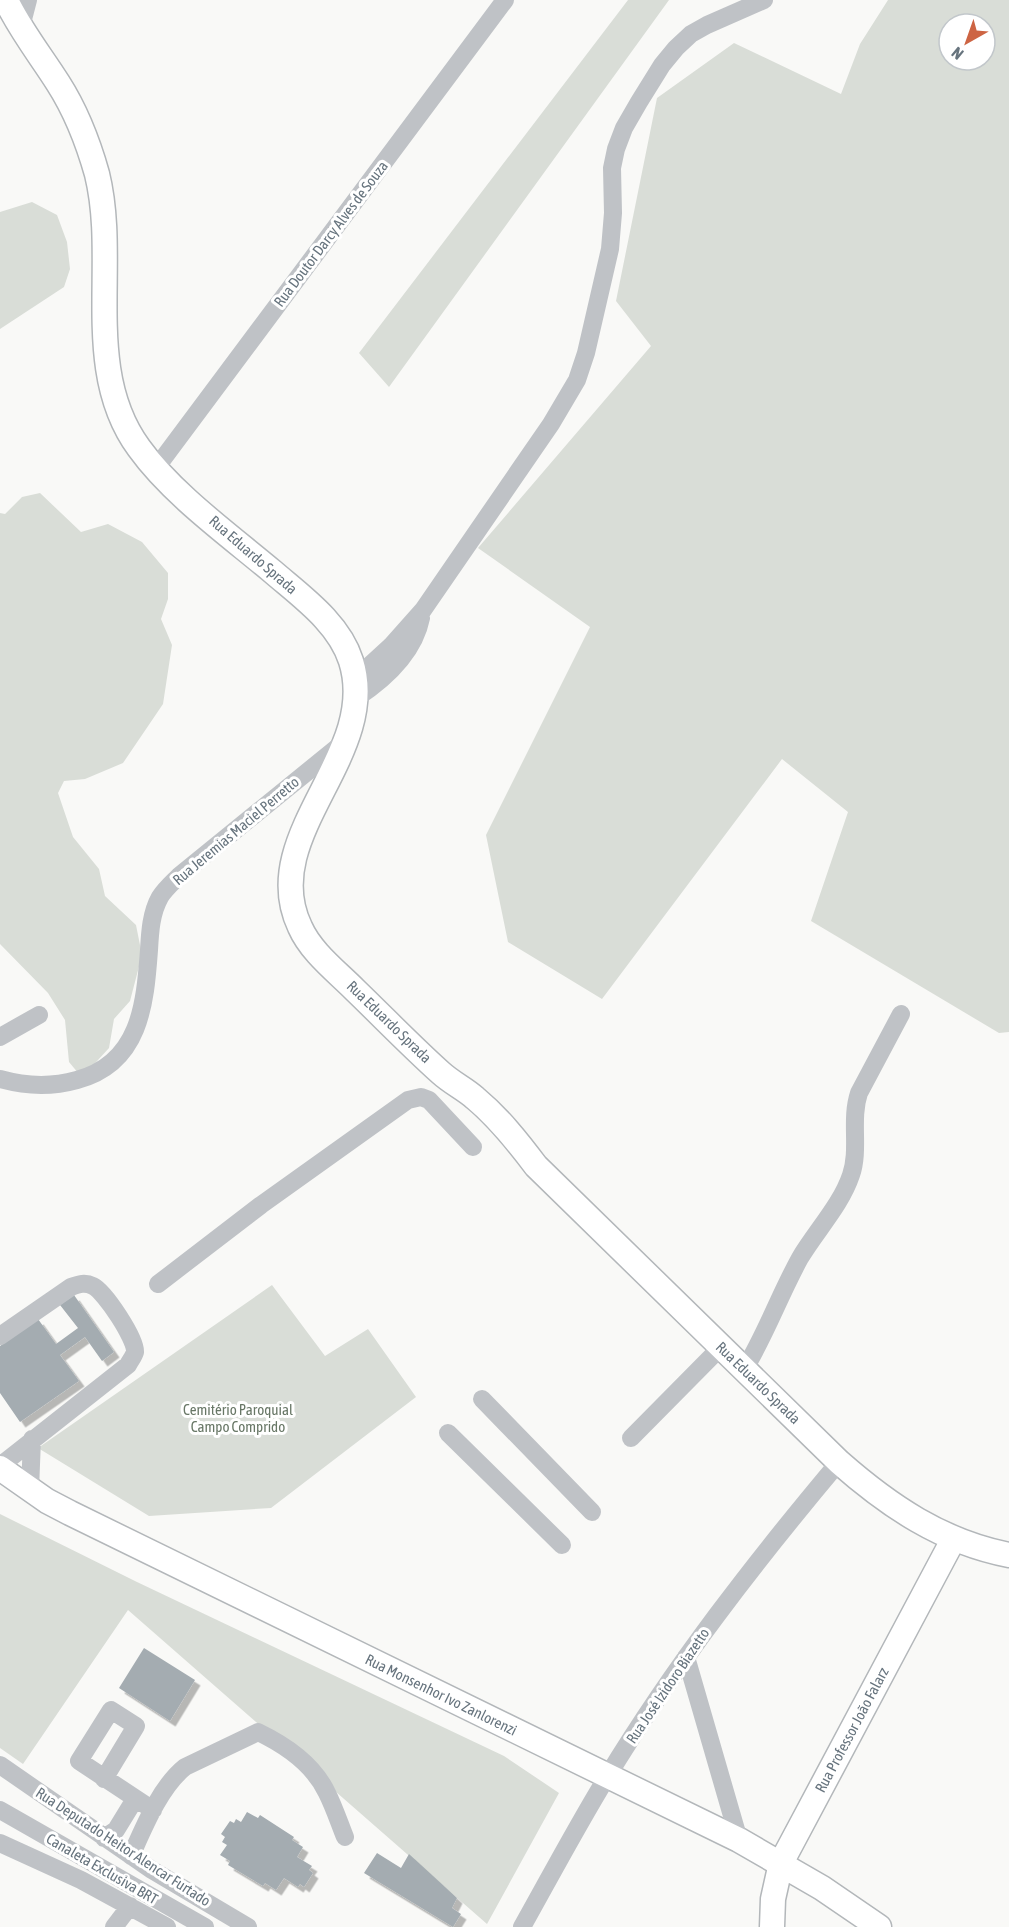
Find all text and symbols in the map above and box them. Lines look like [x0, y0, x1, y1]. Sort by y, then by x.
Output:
north arrow [937, 12, 997, 72]
text: N [948, 44, 967, 63]
street label: Rua Doutor Darcy Alves de Souza [270, 157, 391, 310]
street label: Rua Eduardo Sprada [206, 512, 301, 597]
street label: Rua Jeremias Maciel Perretto [169, 773, 302, 888]
street label: Rua Eduardo Sprada [344, 977, 435, 1066]
street label: Rua Eduardo Sprada [713, 1338, 804, 1427]
park label: Cemitério Paroquial Campo Comprido [183, 1401, 293, 1435]
street label: Rua José Izidoro Biazetto [623, 1625, 712, 1747]
street label: Rua Monsenhor Ivo Zanlorenzi [363, 1650, 520, 1739]
street label: Rua Professor João Falarz [811, 1664, 892, 1795]
street label: Rua Deputado Heitor Alencar Furtado [33, 1784, 214, 1909]
street label: Canaleta Exclusiva BRT [43, 1830, 161, 1908]

